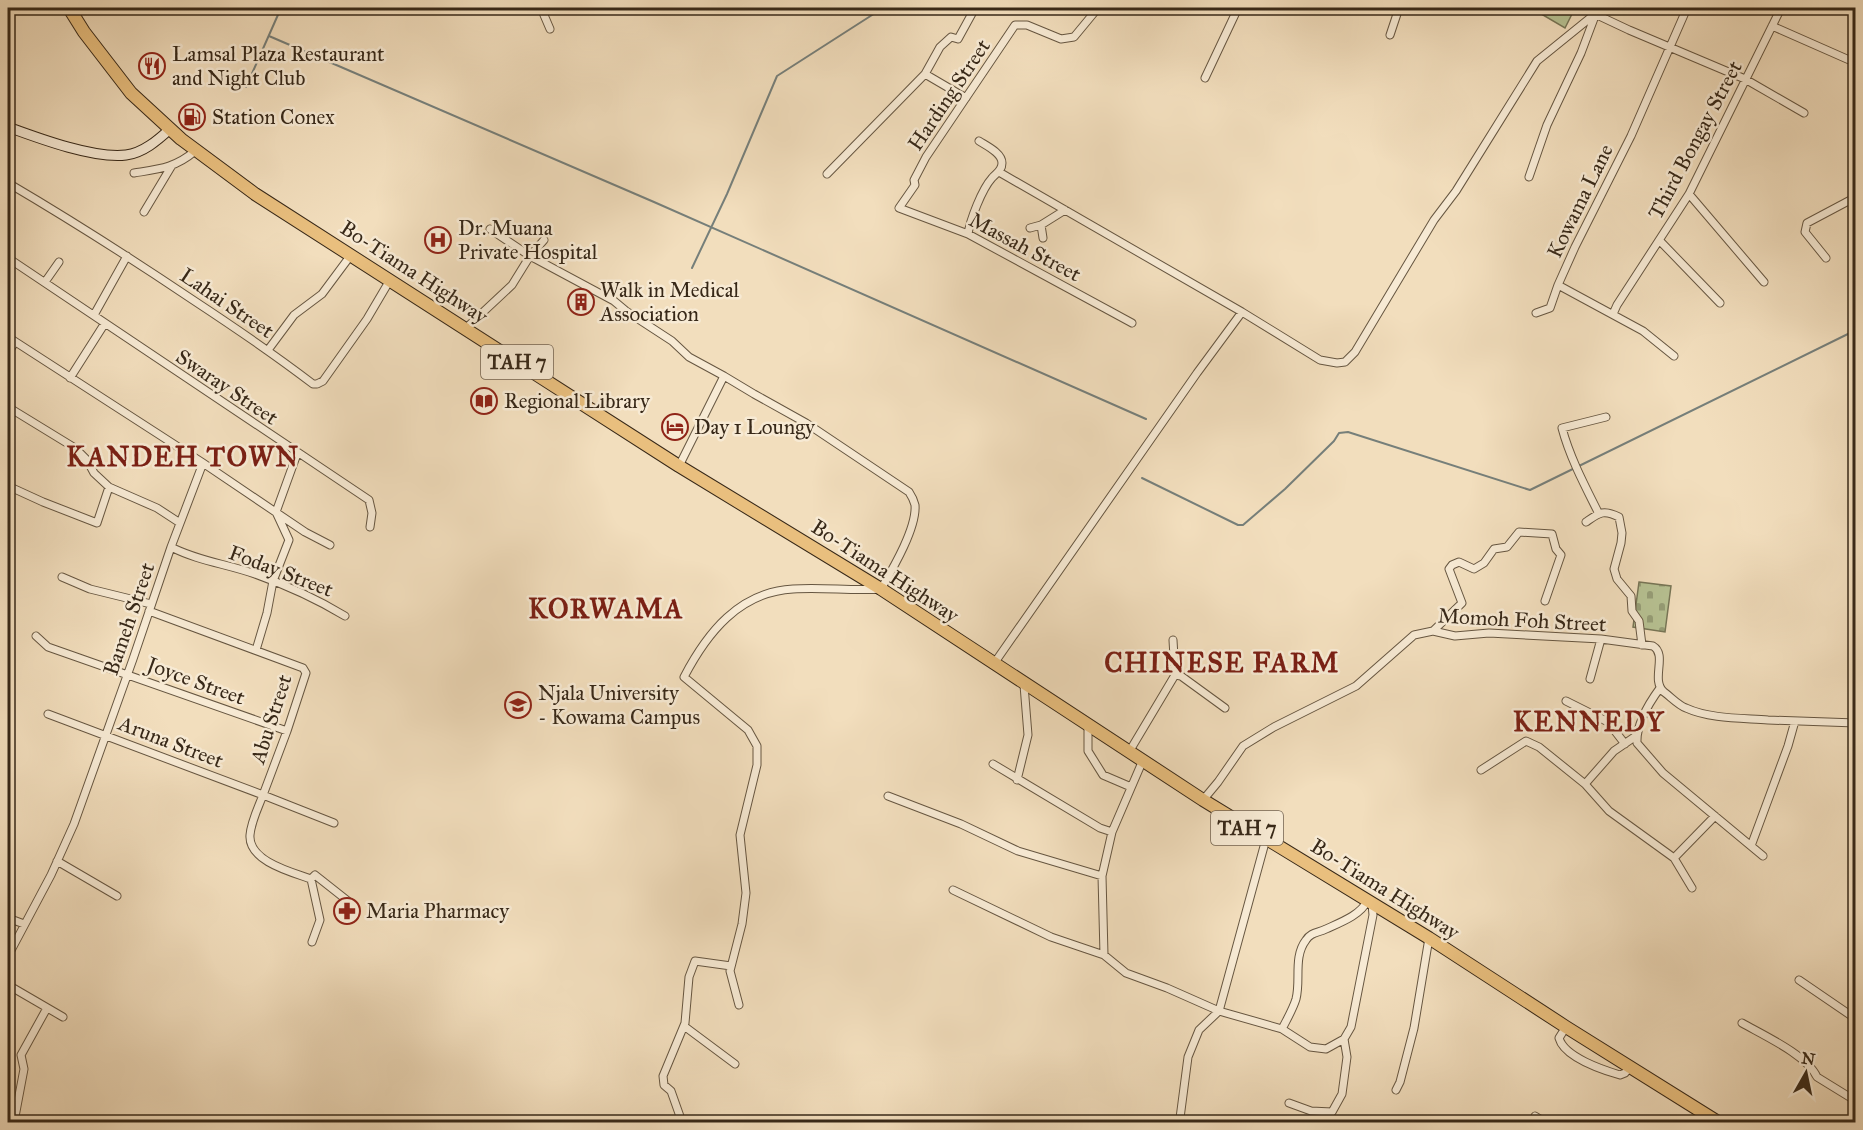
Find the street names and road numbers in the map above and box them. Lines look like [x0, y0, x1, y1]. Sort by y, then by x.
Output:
street label: Harding Street [902, 34, 996, 156]
street label: Third Bongay Street [1642, 56, 1748, 224]
street label: Kowama Lane [1541, 140, 1619, 262]
street label: Massah Street [965, 207, 1086, 288]
street label: Bo-Tiama Highway [335, 215, 494, 330]
street label: Lahai Street [175, 262, 279, 344]
street label: Swaray Street [171, 343, 283, 431]
road number: TAH 7 [481, 345, 553, 379]
street label: Bo-Tiama Highway [806, 514, 965, 629]
street label: Foday Street [225, 539, 337, 603]
street label: Bameh Street [98, 559, 161, 679]
street label: Momoh Foh Street [1437, 603, 1607, 637]
street label: Joyce Street [141, 651, 249, 711]
street label: Abu Street [244, 671, 298, 768]
street label: Aruna Street [114, 710, 228, 774]
road number: TAH 7 [1211, 811, 1283, 845]
street label: Bo-Tiama Highway [1306, 833, 1465, 946]

